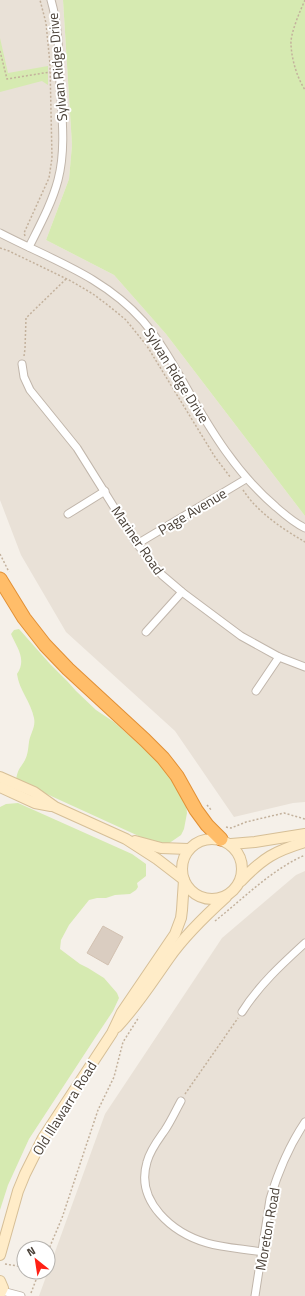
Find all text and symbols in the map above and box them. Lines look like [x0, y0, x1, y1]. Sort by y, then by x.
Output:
street label: Sylvan Ridge Drive [42, 12, 72, 122]
street label: Sylvan Ridge Drive [139, 323, 215, 427]
street label: Page Avenue [154, 482, 230, 540]
street label: Mariner Road [107, 501, 169, 579]
street label: Old Illawarra Road [27, 1057, 101, 1159]
street label: Moreton Road [249, 1186, 285, 1272]
north arrow [16, 1240, 56, 1280]
text: N [24, 1243, 38, 1260]

